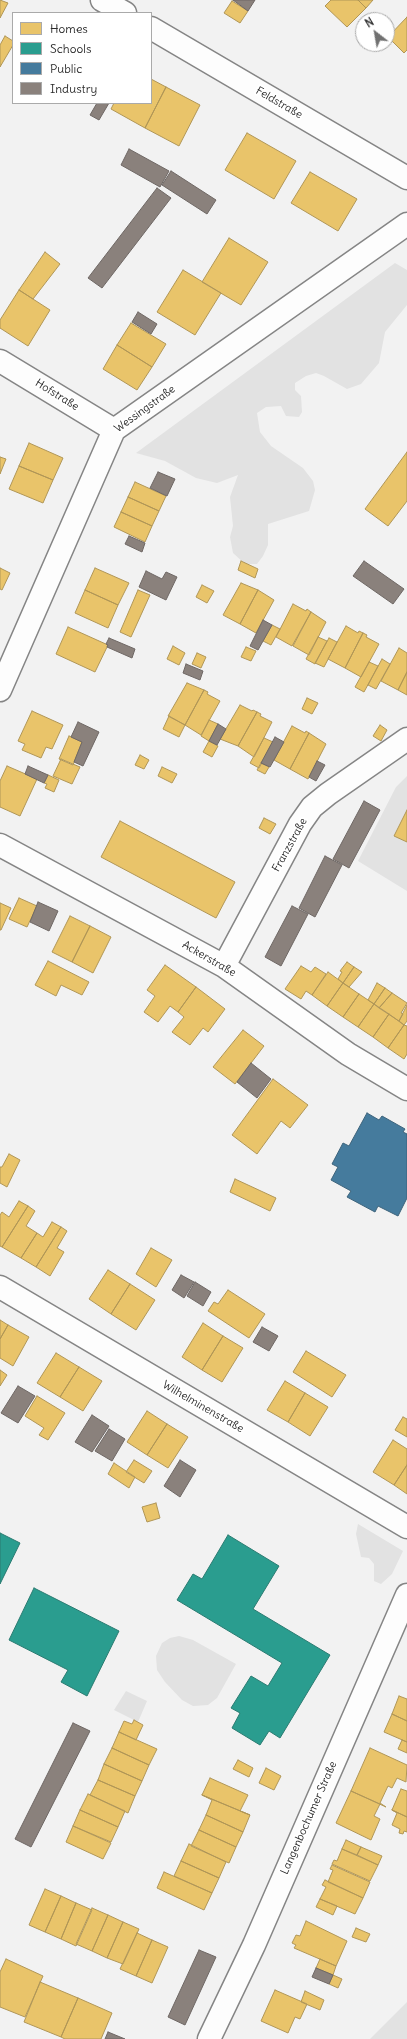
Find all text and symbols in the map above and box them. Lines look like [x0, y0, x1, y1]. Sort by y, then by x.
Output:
legend [12, 12, 152, 104]
north arrow [355, 12, 395, 52]
text: N [362, 15, 376, 31]
text: Homes [50, 21, 88, 36]
text: Schools [50, 41, 91, 56]
text: Public [50, 61, 82, 76]
text: Industry [50, 81, 97, 96]
street label: Feldstraße [253, 84, 305, 122]
street label: Hofstraße [33, 376, 81, 414]
street label: Wessingstraße [112, 383, 178, 435]
street label: Franzstraße [270, 816, 310, 874]
street label: Ackerstraße [180, 938, 238, 980]
street label: Wilhelminenstraße [160, 1378, 246, 1436]
street label: Langenbochumer Straße [278, 1759, 340, 1877]

